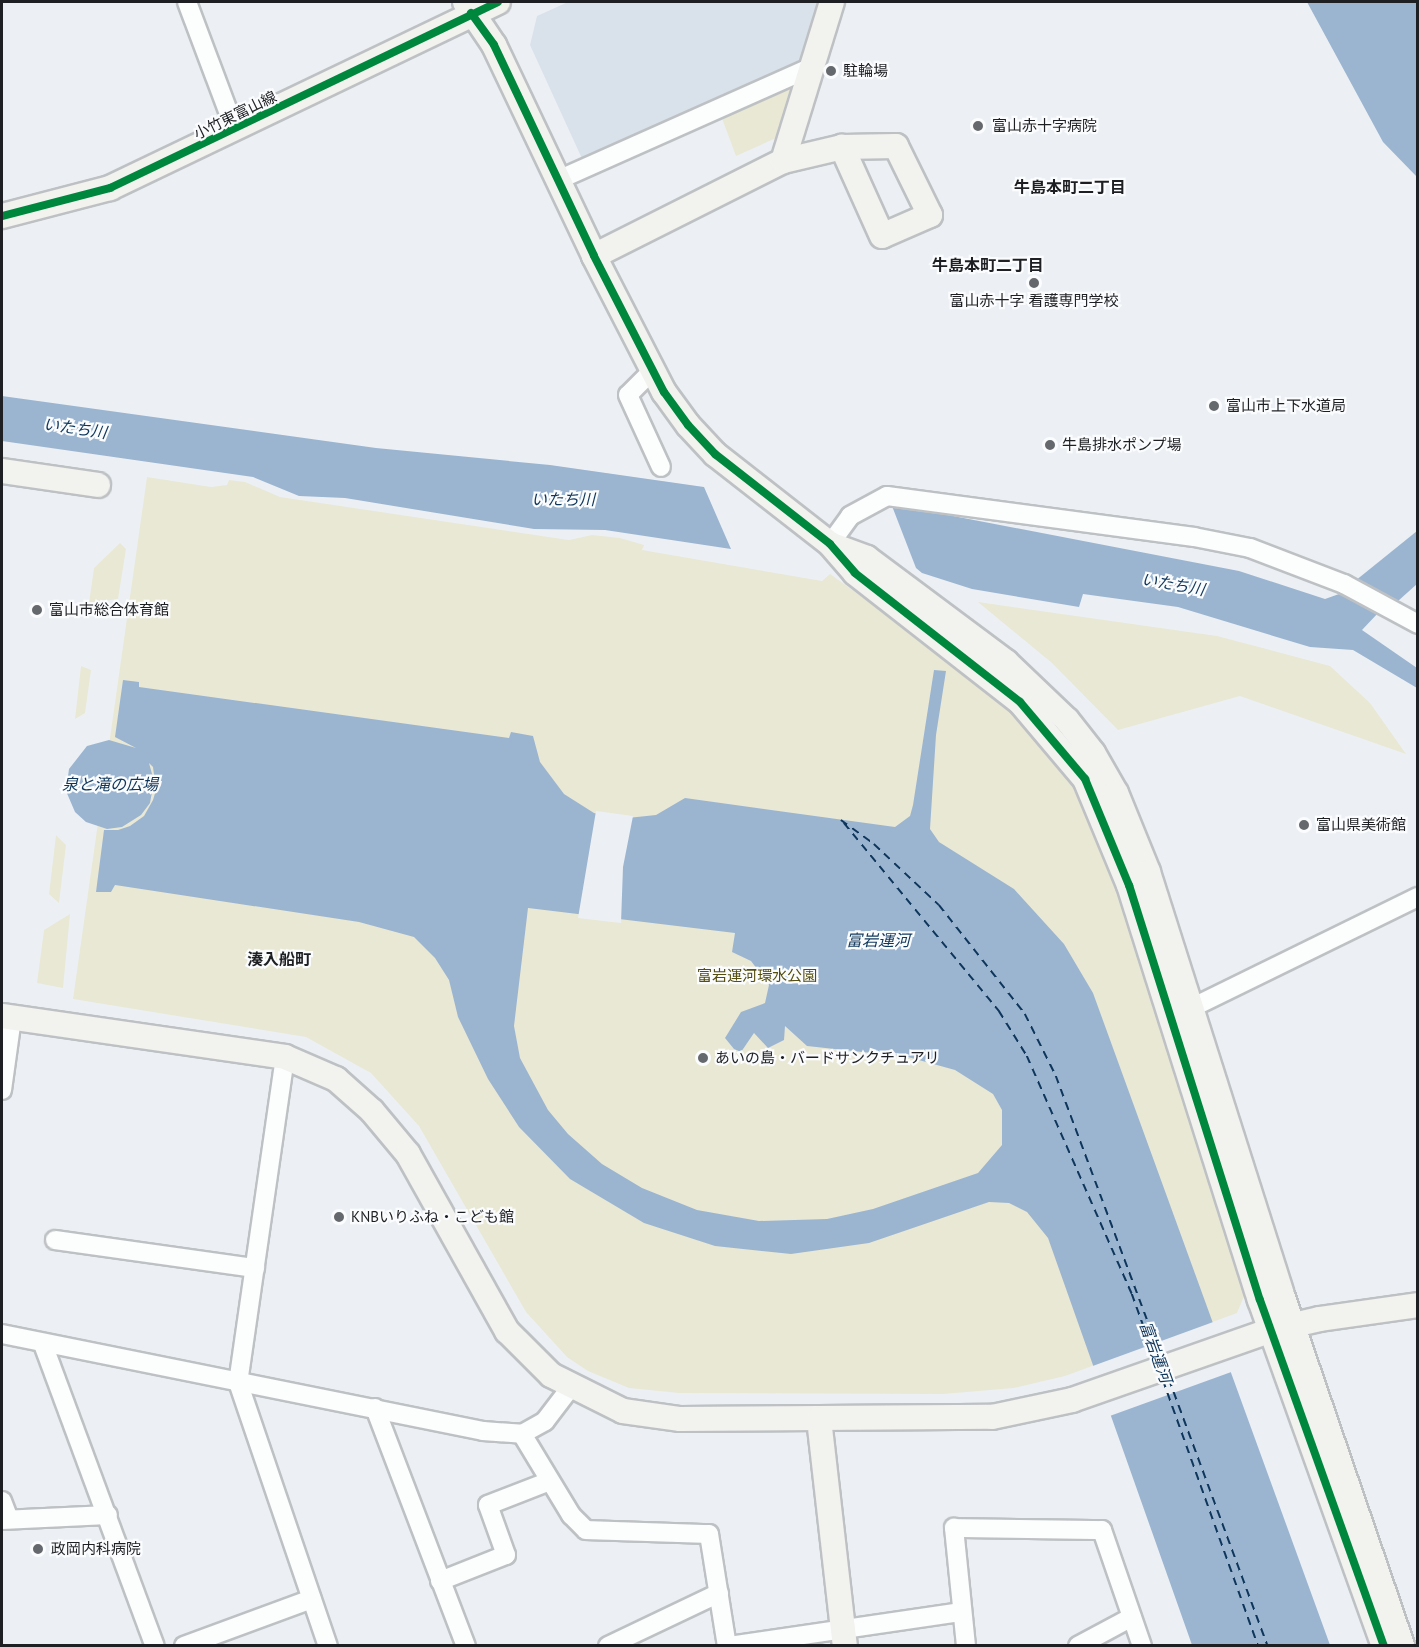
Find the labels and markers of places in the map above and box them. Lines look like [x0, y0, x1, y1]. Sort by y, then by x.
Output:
place label: 駐輪場 [843, 62, 888, 80]
marker: 駐輪場 [824, 64, 838, 78]
marker: 富山赤十字病院 [969, 117, 987, 135]
place label: 富山赤十字病院 [992, 117, 1097, 135]
marker: 富山赤十字 看護専門学校 [1027, 276, 1041, 290]
place label: 富山赤十字 看護専門学校 [949, 292, 1119, 310]
place label: 富山市上下水道局 [1226, 397, 1346, 415]
marker: 富山市上下水道局 [1207, 399, 1221, 413]
place label: 牛島排水ポンプ場 [1062, 436, 1182, 454]
marker: 牛島排水ポンプ場 [1043, 438, 1057, 452]
place label: 富山市総合体育館 [49, 601, 169, 619]
marker: 富山市総合体育館 [30, 603, 44, 617]
place label: 富山県美術館 [1316, 816, 1406, 834]
marker: 富山県美術館 [1297, 818, 1311, 832]
place label: あいの島・バードサンクチュアリ [715, 1049, 940, 1067]
marker: あいの島・バードサンクチュアリ [696, 1051, 710, 1065]
place label: KNBいりふね・こども館 [351, 1208, 514, 1226]
marker: KNBいりふね・こども館 [332, 1210, 346, 1224]
marker: 政岡内科病院 [29, 1540, 47, 1558]
place label: 政岡内科病院 [51, 1540, 141, 1558]

